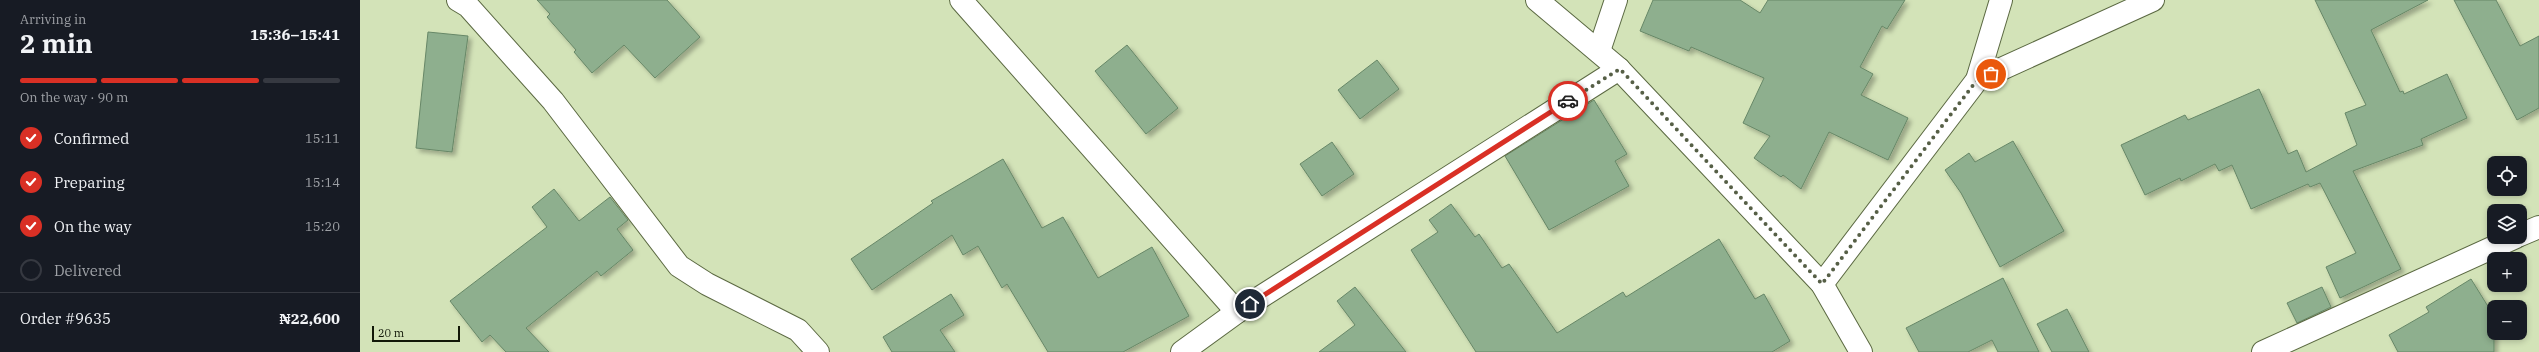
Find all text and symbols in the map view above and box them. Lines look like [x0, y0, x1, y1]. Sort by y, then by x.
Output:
text: Arriving in [20, 11, 86, 28]
text: 15:36–15:41 [250, 25, 340, 44]
text: 2 min [20, 26, 93, 60]
pin [1974, 57, 2008, 91]
icon: bag [1980, 63, 2002, 85]
courier [1548, 81, 1588, 121]
text: On the way · 90 m [20, 89, 128, 106]
icon: car [1557, 90, 1579, 112]
icon: check [20, 127, 42, 149]
text: Confirmed [54, 129, 129, 148]
text: 15:11 [305, 130, 340, 147]
map controls [2487, 156, 2527, 340]
button: locate [2487, 156, 2527, 196]
icon: check [20, 171, 42, 193]
text: Preparing [54, 173, 125, 192]
text: 15:14 [305, 174, 340, 191]
button: layers [2487, 204, 2527, 244]
icon: check [20, 215, 42, 237]
text: On the way [54, 217, 132, 236]
text: 15:20 [305, 218, 340, 235]
button: + [2487, 252, 2527, 292]
text: Delivered [54, 261, 122, 280]
pin [1233, 287, 1267, 321]
icon: home [1239, 293, 1261, 315]
button: − [2487, 300, 2527, 340]
text: Order #9635 [20, 309, 111, 328]
text: ₦22,600 [279, 309, 340, 328]
scale bar [372, 324, 460, 343]
text: 20 m [378, 326, 404, 340]

